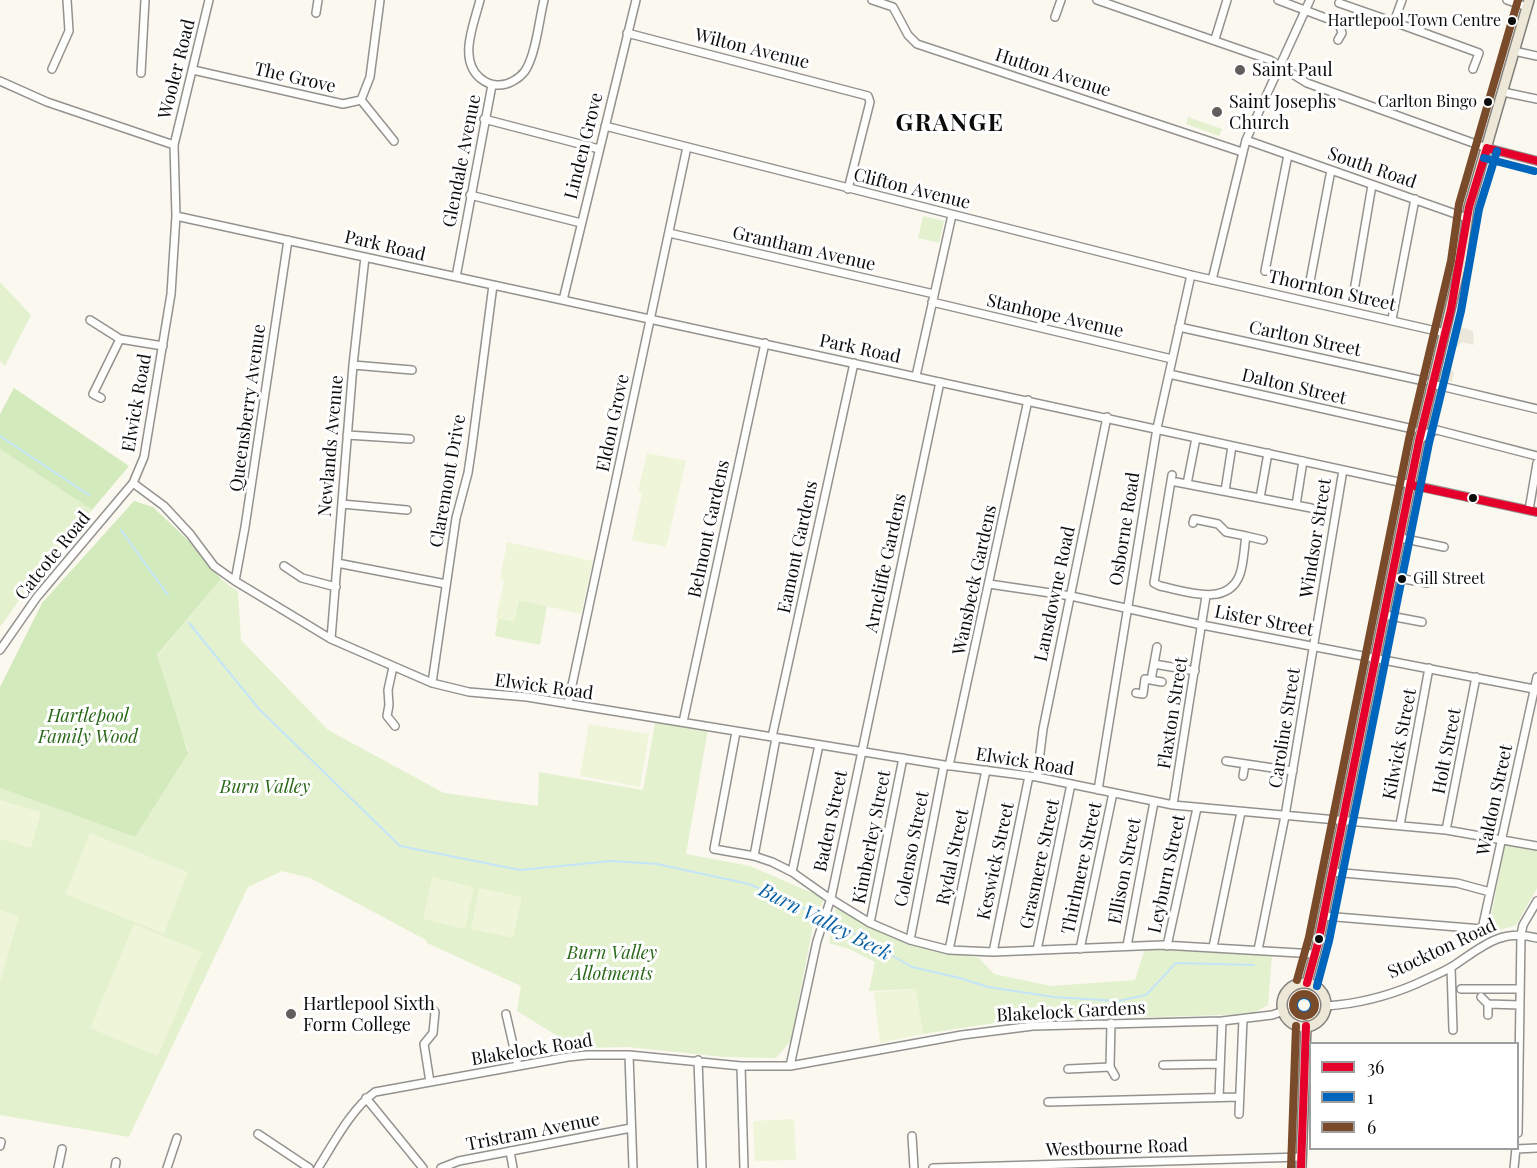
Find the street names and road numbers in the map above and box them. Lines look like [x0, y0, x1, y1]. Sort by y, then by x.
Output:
street label: Wooler Road [154, 17, 200, 121]
street label: Wilton Avenue [693, 24, 811, 74]
street label: Hutton Avenue [992, 44, 1114, 102]
street label: The Grove [252, 58, 338, 98]
street label: Linden Grove [560, 90, 608, 202]
street label: Glendale Avenue [439, 93, 485, 229]
street label: South Road [1325, 143, 1419, 193]
street label: Clifton Avenue [851, 164, 973, 214]
street label: Grantham Avenue [730, 222, 878, 276]
street label: Park Road [342, 226, 428, 266]
street label: Thornton Street [1266, 266, 1398, 316]
street label: Stanhope Avenue [985, 290, 1125, 342]
street label: Carlton Street [1247, 317, 1363, 361]
street label: Queensberry Avenue [226, 323, 270, 493]
street label: Park Road [817, 330, 903, 368]
street label: Elwick Road [118, 352, 156, 454]
street label: Dalton Street [1240, 364, 1348, 410]
street label: Eldon Grove [592, 372, 634, 474]
street label: Newlands Avenue [314, 374, 348, 518]
street label: Claremont Drive [426, 413, 470, 549]
street label: Belmont Gardens [684, 458, 734, 600]
street label: Osborne Road [1105, 471, 1145, 587]
street label: Windsor Street [1296, 477, 1336, 599]
street label: Eamont Gardens [773, 479, 823, 615]
street label: Arncliffe Gardens [861, 491, 911, 635]
street label: Wansbeck Gardens [949, 503, 1001, 657]
street label: Catcote Road [11, 508, 95, 604]
street label: Lansdowne Road [1030, 524, 1080, 664]
street label: Lister Street [1213, 601, 1315, 641]
street label: Flaxton Street [1153, 655, 1193, 771]
street label: Caroline Street [1265, 666, 1305, 790]
street label: Elwick Road [493, 669, 595, 705]
street label: Kilwick Street [1379, 687, 1421, 801]
street label: Holt Street [1428, 706, 1466, 796]
street label: Waldon Street [1473, 742, 1517, 858]
street label: Elwick Road [974, 744, 1076, 780]
street label: Baden Street [810, 768, 852, 874]
street label: Kimberley Street [848, 768, 896, 906]
street label: Colenso Street [890, 789, 934, 909]
street label: Grasmere Street [1016, 797, 1064, 931]
street label: Keswick Street [973, 800, 1019, 922]
street label: Thirlmere Street [1057, 800, 1107, 936]
street label: Rydal Street [932, 807, 974, 907]
street label: Leyburn Street [1144, 813, 1190, 935]
street label: Ellison Street [1104, 816, 1146, 926]
street label: Stockton Road [1384, 914, 1500, 984]
street label: Blakelock Gardens [996, 997, 1146, 1027]
street label: Blakelock Road [470, 1030, 594, 1070]
street label: Tristram Avenue [464, 1108, 602, 1156]
street label: Westbourne Road [1046, 1135, 1188, 1161]

